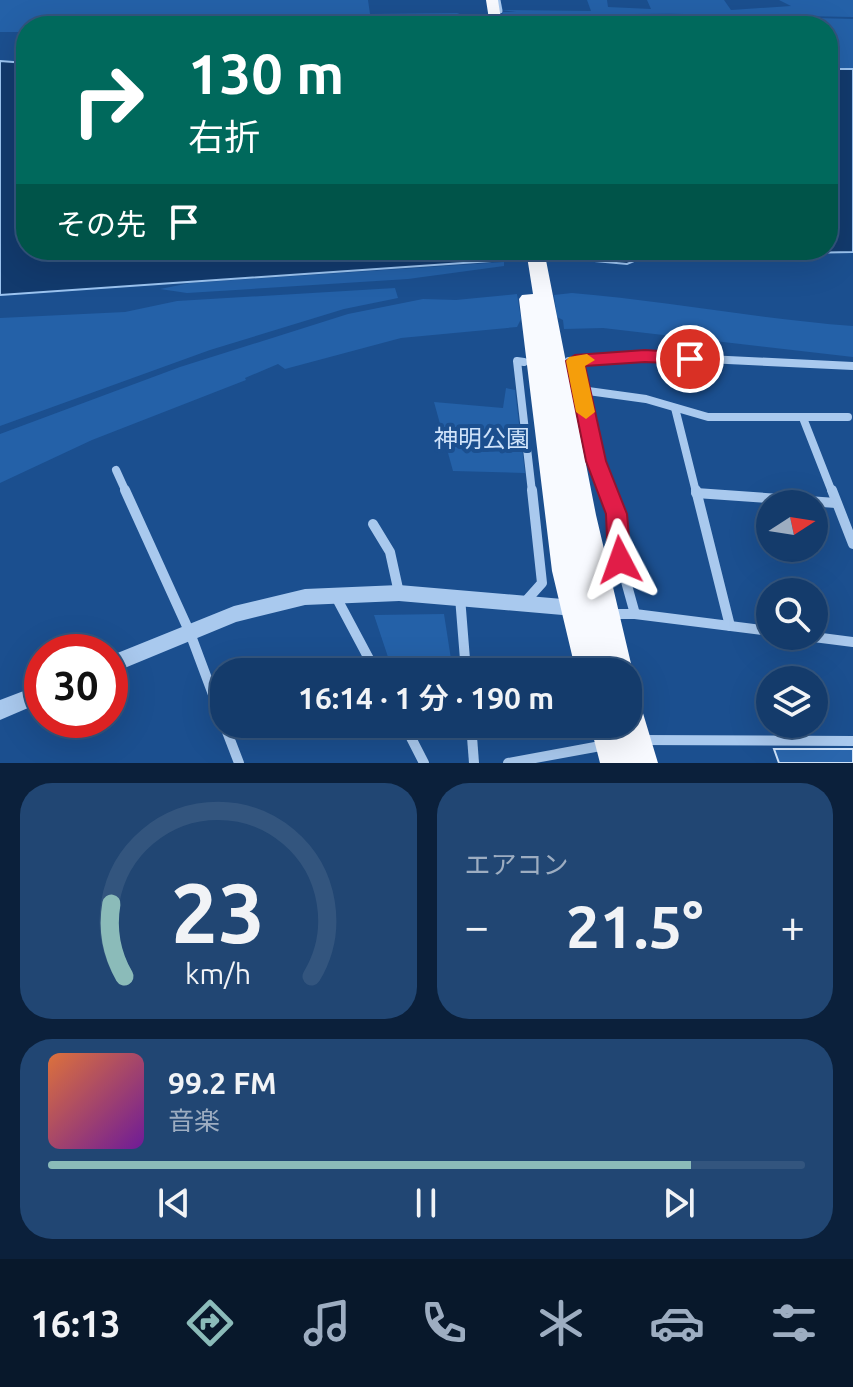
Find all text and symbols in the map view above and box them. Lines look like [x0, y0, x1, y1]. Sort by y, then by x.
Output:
text: 130 m [188, 42, 344, 105]
icon: right [56, 48, 160, 152]
text: 右折 [188, 116, 260, 157]
icon: arrive [162, 200, 206, 244]
text: その先 [56, 207, 146, 241]
pin [656, 325, 724, 393]
icon: arrive [668, 337, 712, 381]
park label: 神明公園 [434, 425, 530, 452]
north arrow [756, 490, 828, 562]
map controls [756, 490, 828, 738]
position arrow [578, 518, 662, 602]
button: search [756, 578, 828, 650]
speed limit sign: 30 [24, 634, 128, 738]
button: layers [756, 666, 828, 738]
text: 16:14 · 1 分 · 190 m [298, 681, 554, 715]
text: エアコン [465, 850, 569, 879]
text: 23 [171, 865, 265, 959]
text: 21.5° [566, 892, 703, 959]
text: − [465, 901, 489, 950]
text: + [780, 901, 805, 950]
text: km/h [185, 957, 251, 989]
text: 99.2 FM [168, 1066, 277, 1100]
text: 音楽 [168, 1106, 220, 1135]
icon: previous [152, 1181, 196, 1225]
icon: pause [404, 1181, 448, 1225]
icon: next [657, 1181, 701, 1225]
icon: directions [182, 1295, 238, 1351]
icon: music [299, 1295, 355, 1351]
icon: phone [416, 1295, 472, 1351]
icon: climate [533, 1295, 589, 1351]
icon: car [649, 1295, 705, 1351]
icon: filters [766, 1295, 822, 1351]
text: 16:13 [30, 1303, 121, 1344]

